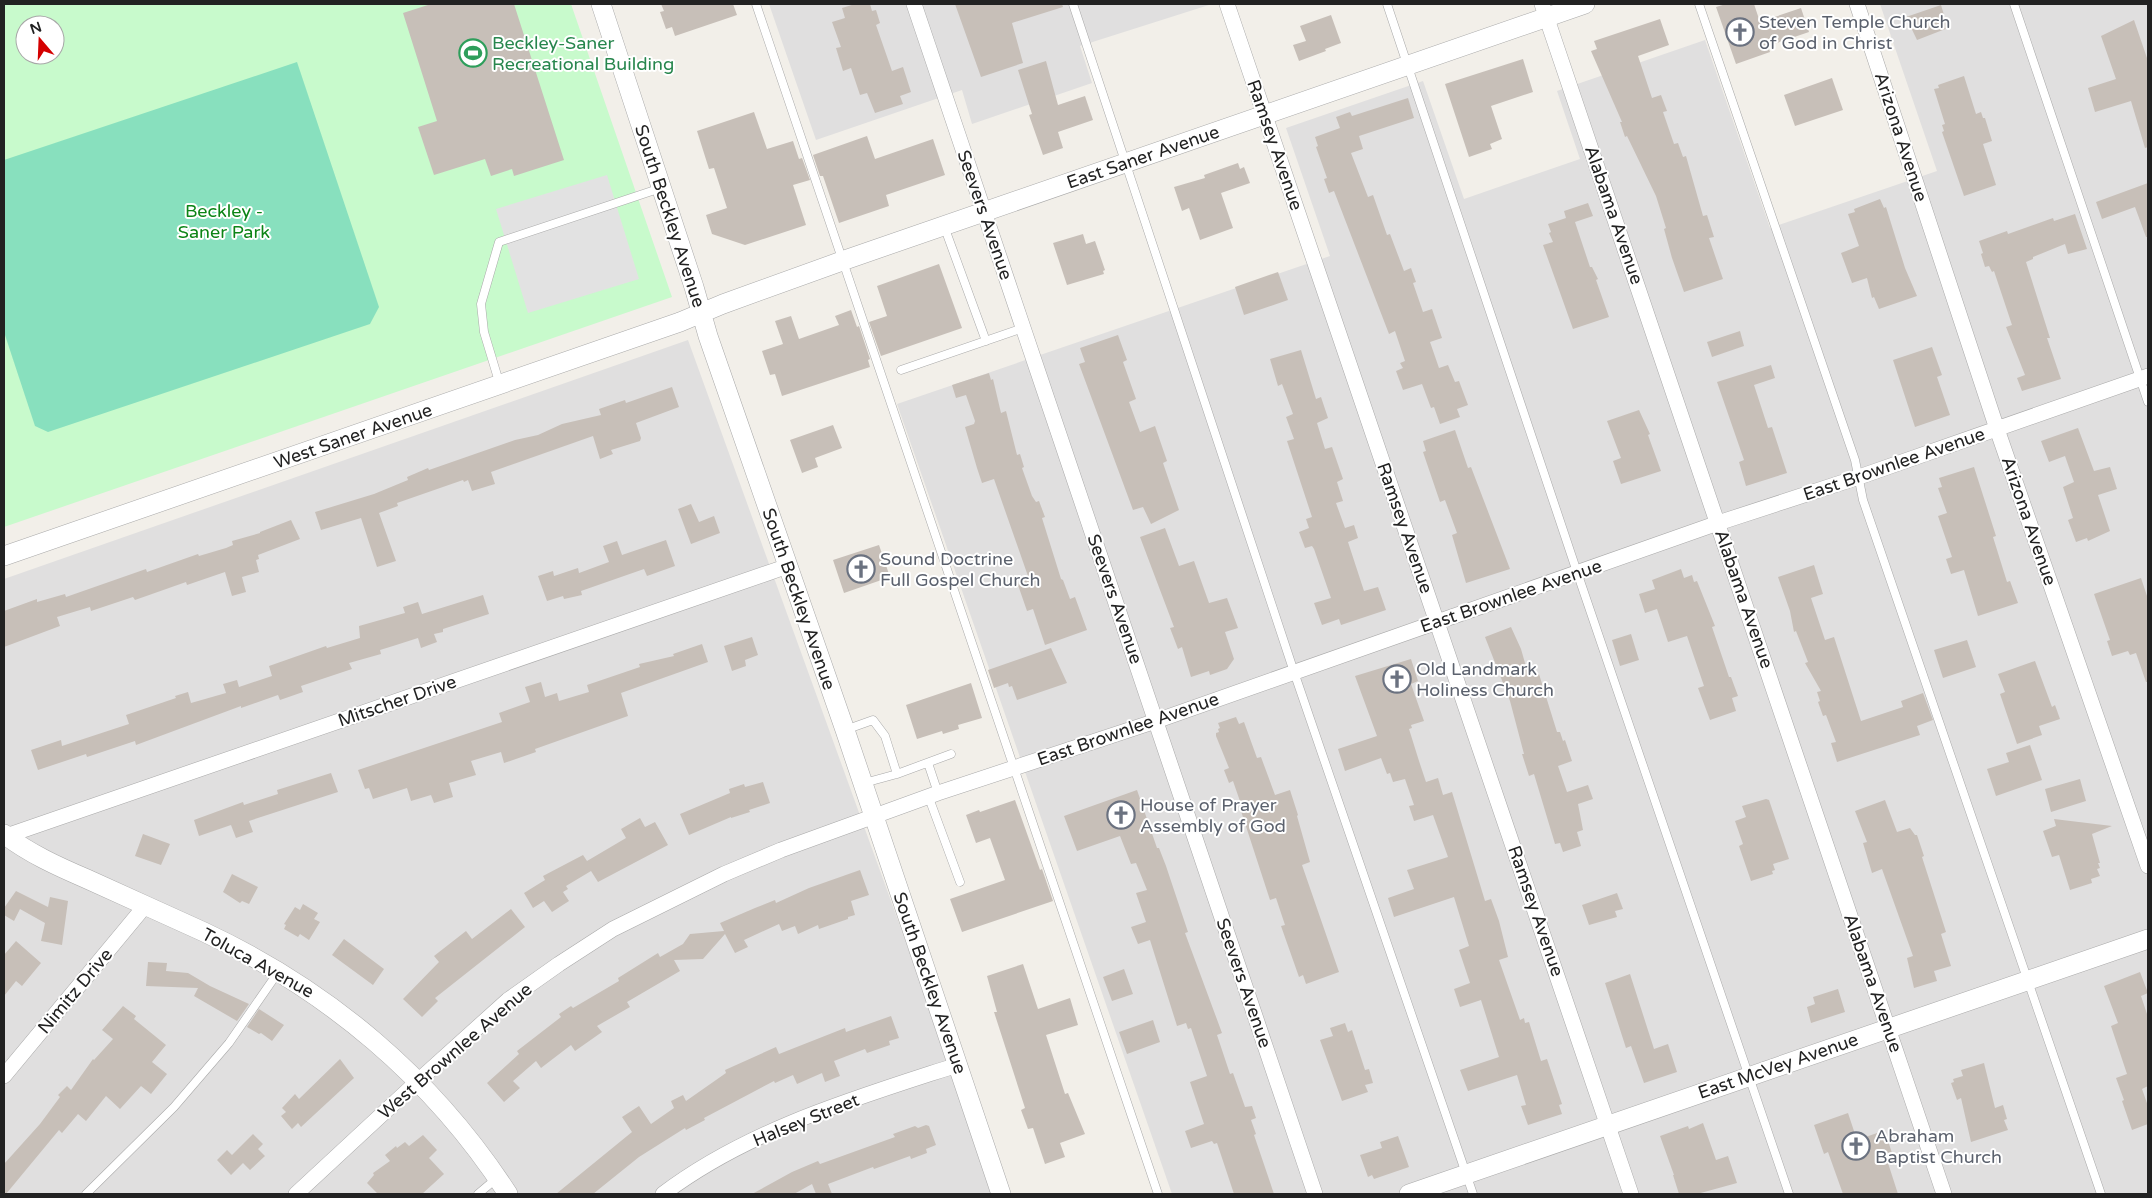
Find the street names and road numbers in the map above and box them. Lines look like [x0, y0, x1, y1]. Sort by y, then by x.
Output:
street label: Arizona Avenue [1870, 70, 1932, 204]
street label: Ramsey Avenue [1242, 77, 1308, 213]
street label: East Saner Avenue [1064, 121, 1222, 193]
street label: South Beckley Avenue [630, 122, 710, 310]
street label: Alabama Avenue [1580, 143, 1648, 287]
street label: Seevers Avenue [953, 147, 1017, 283]
street label: West Saner Avenue [271, 399, 435, 473]
street label: East Brownlee Avenue [1800, 423, 1988, 505]
street label: Arizona Avenue [1997, 454, 2061, 588]
street label: Ramsey Avenue [1372, 460, 1438, 596]
street label: South Beckley Avenue [758, 505, 840, 693]
street label: Alabama Avenue [1710, 527, 1778, 671]
street label: Seevers Avenue [1083, 531, 1147, 667]
street label: East Brownlee Avenue [1417, 555, 1605, 637]
street label: Mitscher Drive [335, 670, 459, 732]
street label: East Brownlee Avenue [1034, 688, 1222, 770]
street label: Ramsey Avenue [1503, 843, 1569, 979]
street label: South Beckley Avenue [889, 889, 971, 1077]
street label: Alabama Avenue [1839, 911, 1907, 1055]
street label: Seevers Avenue [1212, 915, 1276, 1051]
street label: Toluca Avenue [198, 923, 318, 1003]
street label: Nimitz Drive [33, 944, 117, 1038]
street label: West Brownlee Avenue [374, 978, 536, 1124]
street label: East McVey Avenue [1695, 1028, 1861, 1104]
street label: Halsey Street [750, 1089, 862, 1151]

